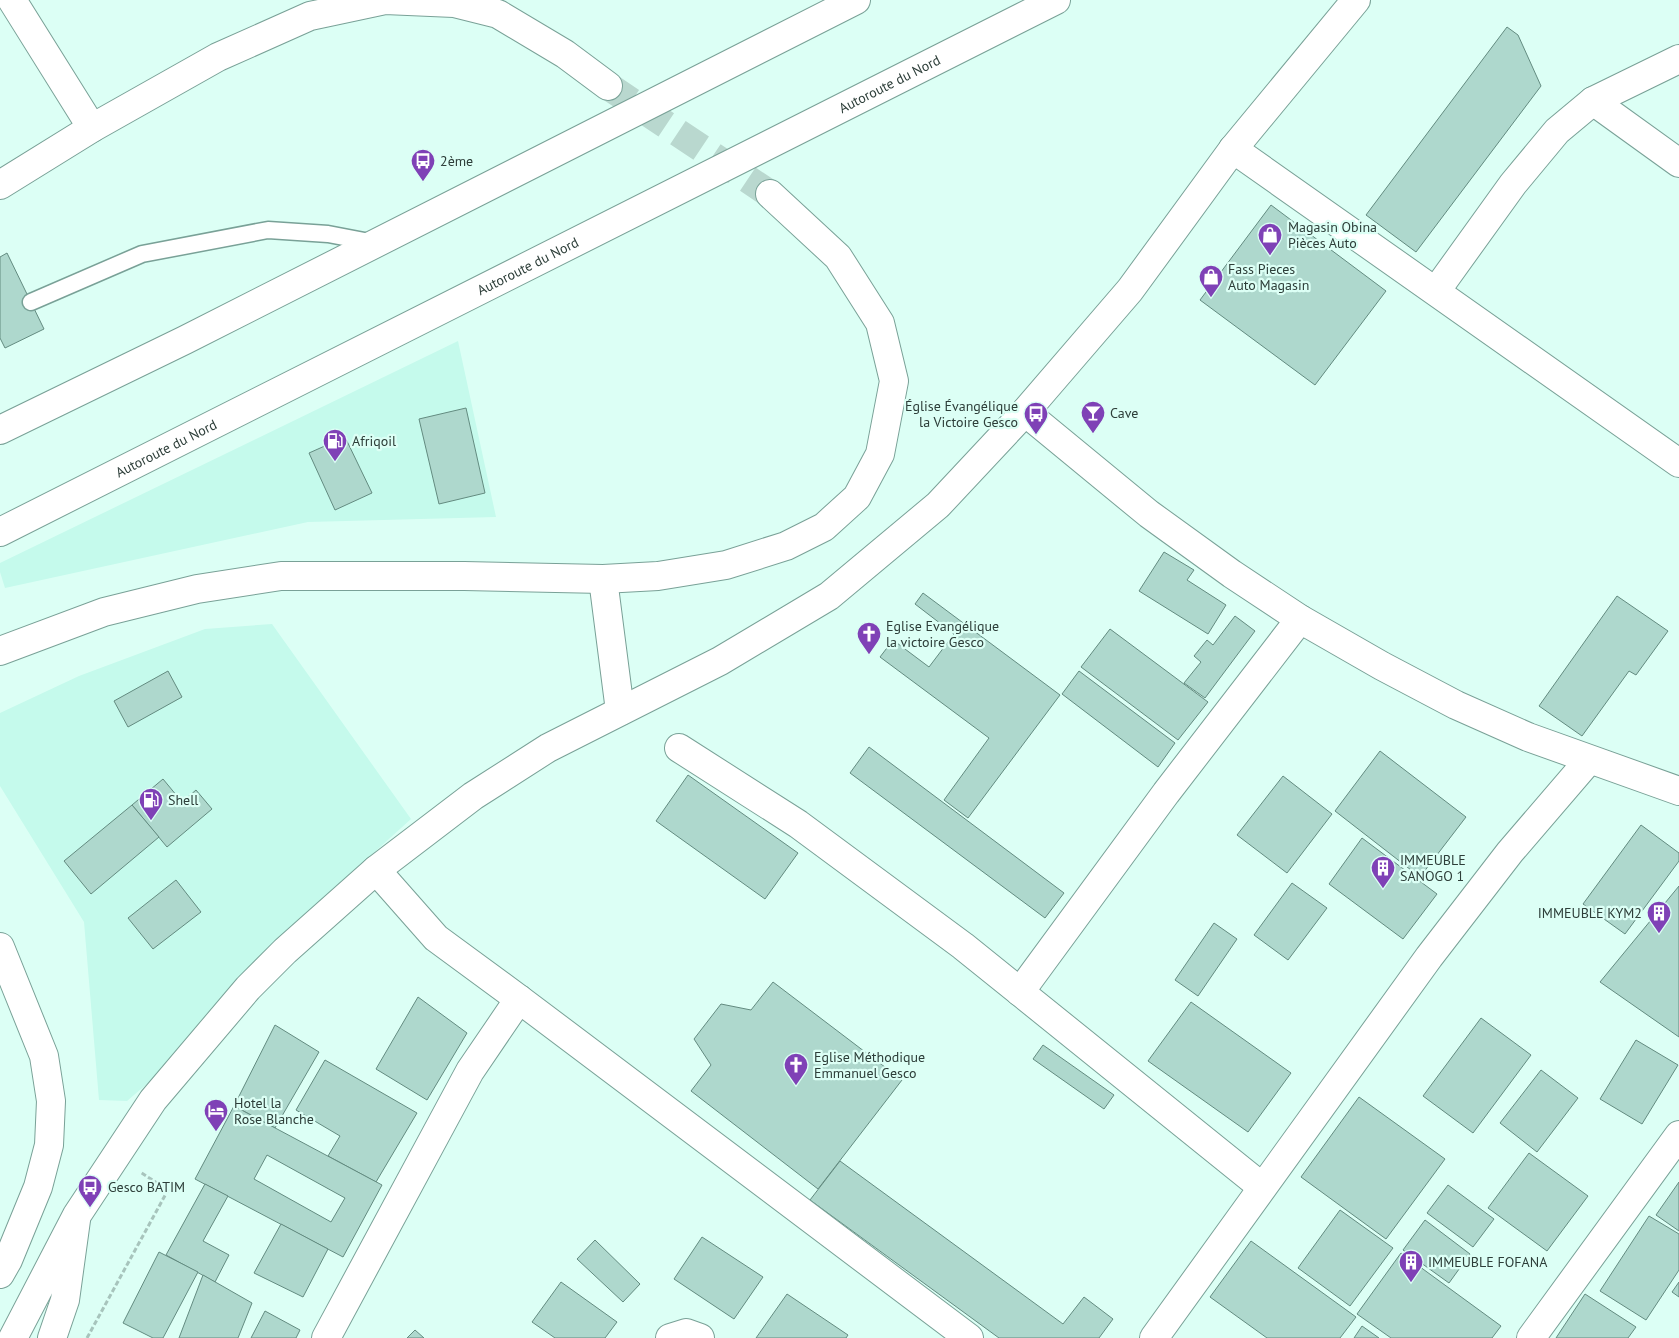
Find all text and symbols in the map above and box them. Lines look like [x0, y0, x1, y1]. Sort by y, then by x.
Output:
street label: Autoroute du Nord [836, 51, 943, 117]
bus stop icon: 2ème [410, 148, 436, 182]
place label: 2ème [440, 152, 473, 170]
place label: Magasin Obina Pièces Auto [1288, 218, 1377, 252]
shop icon: Magasin Obina Pièces Auto [1257, 222, 1283, 256]
street label: Autoroute du Nord [474, 233, 582, 299]
place label: Fass Pieces Auto Magasin [1228, 260, 1309, 294]
shop icon: Fass Pieces Auto Magasin [1198, 264, 1224, 298]
place label: Église Évangélique la Victoire Gesco [905, 397, 1018, 431]
bar icon: Cave [1080, 400, 1106, 434]
bus stop icon: Église Évangélique la Victoire Gesco [1023, 401, 1049, 435]
place label: Cave [1110, 404, 1138, 422]
street label: Autoroute du Nord [112, 415, 220, 481]
fuel station icon: Afriqoil [322, 428, 348, 462]
place label: Afriqoil [352, 432, 396, 450]
place label: Eglise Evangélique la victoire Gesco [886, 617, 999, 651]
church icon: Eglise Evangélique la victoire Gesco [856, 621, 882, 655]
fuel station icon: Shell [138, 787, 164, 821]
place label: Shell [168, 791, 198, 809]
place label: IMMEUBLE SANOGO 1 [1400, 851, 1466, 885]
building icon: IMMEUBLE SANOGO 1 [1370, 855, 1396, 889]
building icon: IMMEUBLE KYM2 [1646, 900, 1672, 934]
place label: IMMEUBLE KYM2 [1538, 904, 1642, 922]
place label: Eglise Méthodique Emmanuel Gesco [814, 1048, 925, 1082]
church icon: Eglise Méthodique Emmanuel Gesco [783, 1052, 809, 1086]
place label: Hotel la Rose Blanche [234, 1094, 314, 1128]
hotel icon: Hotel la Rose Blanche [203, 1098, 229, 1132]
bus stop icon: Gesco BATIM [77, 1174, 103, 1208]
place label: Gesco BATIM [108, 1178, 185, 1196]
building icon: IMMEUBLE FOFANA [1398, 1249, 1424, 1283]
place label: IMMEUBLE FOFANA [1428, 1253, 1548, 1271]

